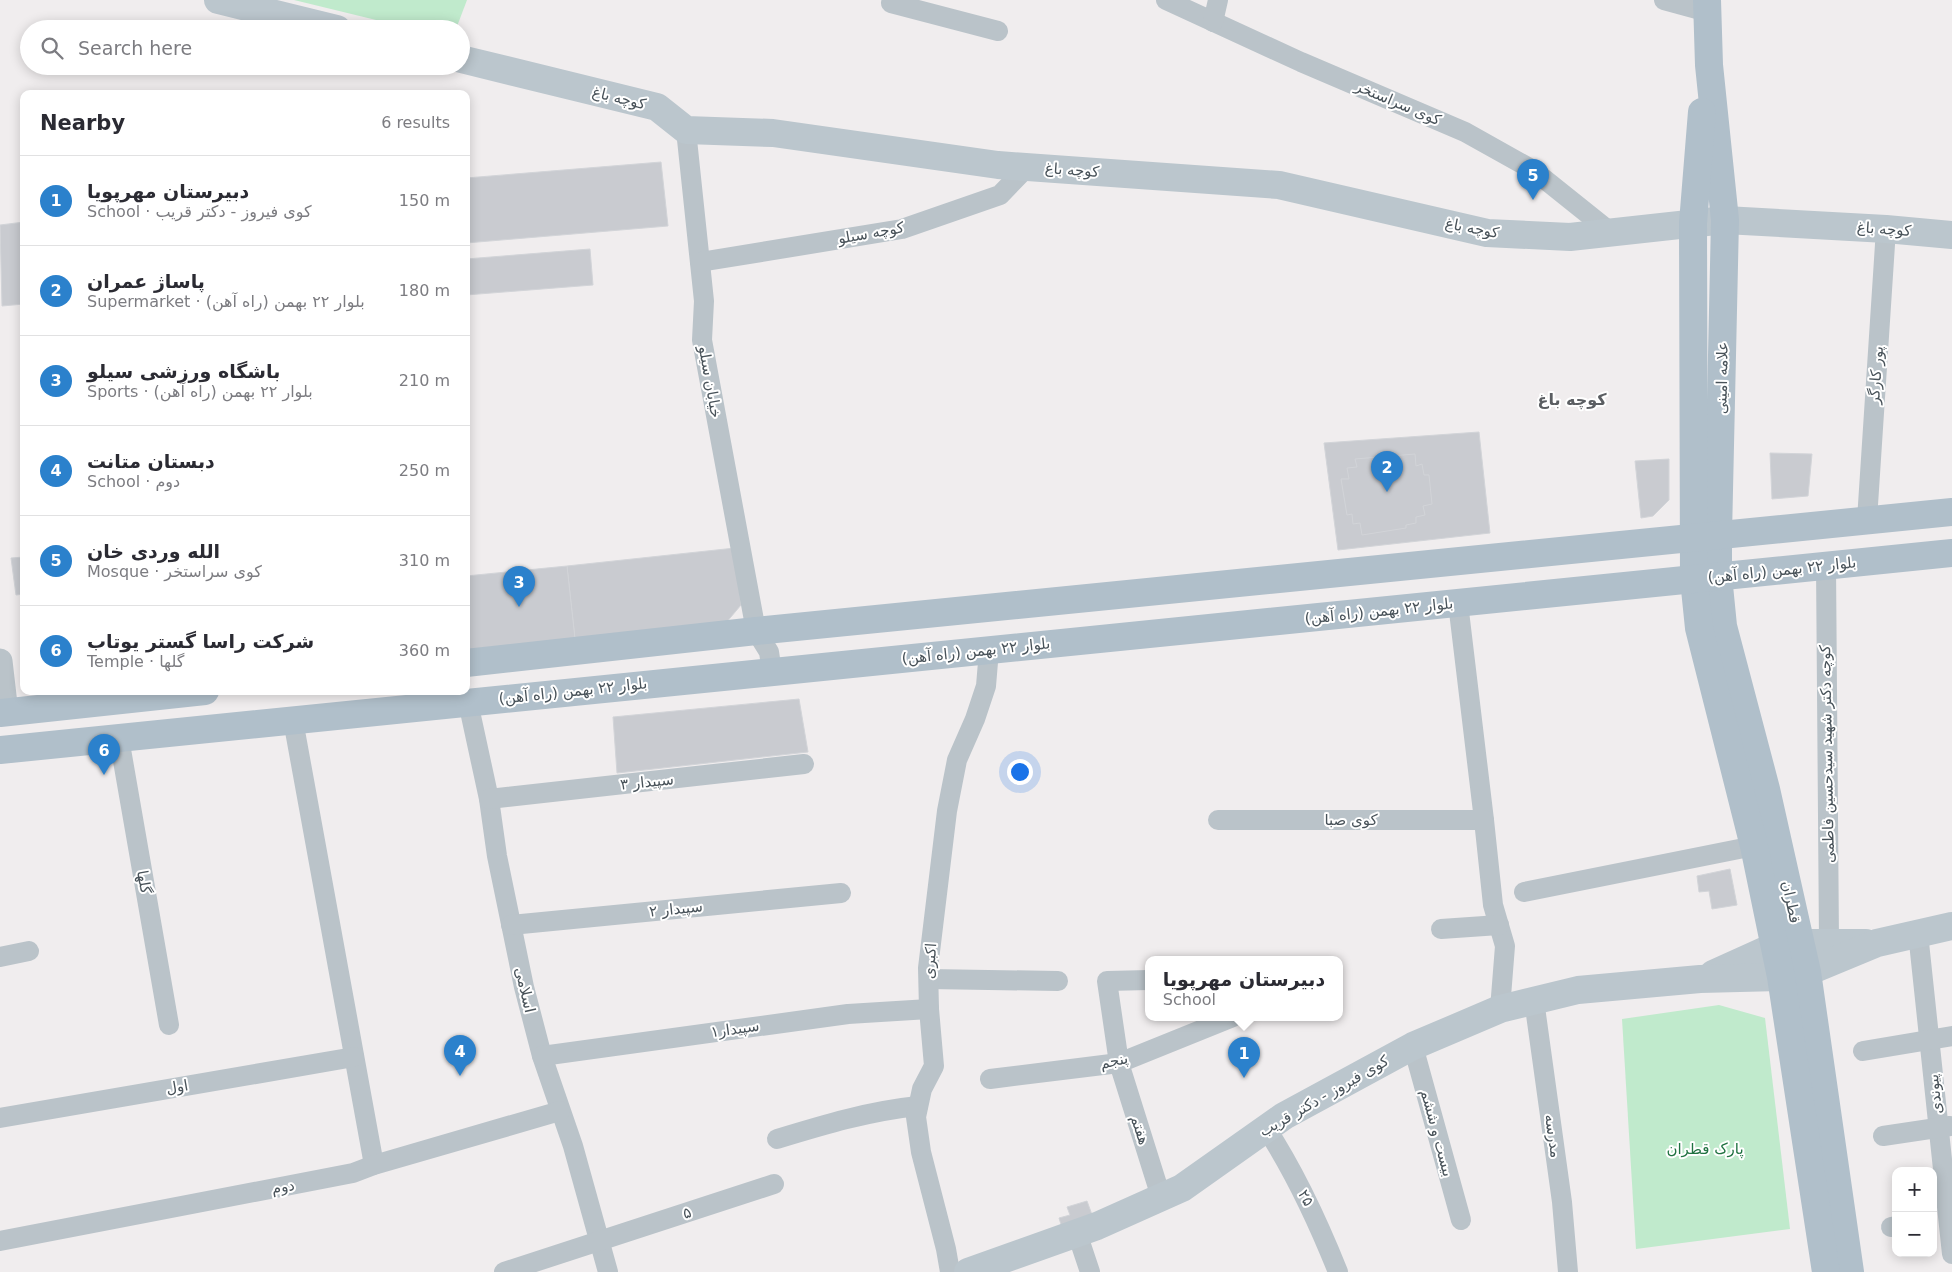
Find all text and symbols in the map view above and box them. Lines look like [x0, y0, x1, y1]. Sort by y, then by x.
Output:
search box [20, 20, 470, 75]
icon: search [38, 34, 66, 62]
text: Search here [78, 37, 192, 59]
street label: کوی سراستخر [1351, 76, 1444, 129]
street label: کوچه باغ [590, 83, 649, 114]
text: Nearby [40, 111, 125, 135]
text: 6 results [381, 113, 450, 132]
street label: کوچه باغ [1044, 159, 1101, 181]
pin: 5 [1517, 159, 1549, 200]
text: دبیرستان مهرپویا [87, 180, 249, 202]
text: 1 [50, 191, 62, 210]
text: 150 m [399, 191, 450, 210]
text: School · کوی فیروز - دکتر قریب [87, 202, 312, 221]
street label: کوچه باغ [1443, 214, 1501, 242]
street label: کوچه سیلو [836, 218, 906, 248]
street label: کوچه باغ [1856, 218, 1913, 240]
text: پاساژ عمران [87, 270, 205, 292]
text: 2 [50, 281, 62, 300]
text: 180 m [399, 281, 450, 300]
text: Supermarket · بلوار ۲۲ بهمن (راه آهن) [87, 292, 365, 311]
street label: علامه امینی [1712, 342, 1732, 414]
street label: خیابان سیلو [695, 344, 725, 419]
street label: پور کارگر [1865, 345, 1888, 406]
text: باشگاه ورزشی سیلو [87, 360, 280, 382]
text: 3 [50, 371, 62, 390]
text: 210 m [399, 371, 450, 390]
text: Sports · بلوار ۲۲ بهمن (راه آهن) [87, 382, 313, 401]
district label: کوچه باغ [1537, 390, 1607, 410]
text: دبستان متانت [87, 450, 215, 472]
pin: 2 [1371, 451, 1403, 492]
text: 4 [50, 461, 62, 480]
text: 250 m [399, 461, 450, 480]
text: School · دوم [87, 472, 180, 491]
text: الله وردی خان [87, 540, 220, 562]
text: 5 [50, 551, 62, 570]
text: 310 m [399, 551, 450, 570]
street label: بلوار ۲۲ بهمن (راه آهن) [1707, 553, 1857, 587]
text: Mosque · کوی سراستخر [87, 562, 262, 581]
pin: 3 [503, 566, 535, 607]
street label: بلوار ۲۲ بهمن (راه آهن) [1304, 594, 1454, 628]
text: شرکت راسا گستر یوتاب [87, 630, 314, 652]
street label: بلوار ۲۲ بهمن (راه آهن) [901, 634, 1051, 668]
text: 6 [50, 641, 62, 660]
text: 360 m [399, 641, 450, 660]
street label: کوچه دکتر شهید سیدحسین فاطمی [1816, 644, 1838, 863]
text: Temple · گلها [87, 652, 184, 671]
street label: بلوار ۲۲ بهمن (راه آهن) [498, 674, 648, 708]
pin: 6 [88, 734, 120, 775]
your location [1007, 759, 1033, 785]
street label: سپیدار ۳ [619, 770, 675, 795]
street label: کوی صبا [1324, 811, 1378, 829]
street label: گلها [133, 869, 155, 896]
street label: قطران [1778, 879, 1804, 925]
street label: سپیدار ۲ [648, 897, 704, 922]
street label: اکبری [920, 942, 940, 980]
popup [1145, 956, 1343, 1021]
street label: اسلامی [511, 965, 539, 1015]
text: دبیرستان مهرپویا [1163, 968, 1325, 990]
text: School [1163, 990, 1216, 1009]
street label: سپیدار۱ [710, 1017, 761, 1042]
pin: 4 [444, 1035, 476, 1076]
pin: 1 [1228, 1037, 1260, 1078]
street label: پنجم [1098, 1049, 1130, 1074]
street label: کوی فیروز - دکتر قریب [1256, 1051, 1393, 1140]
street label: پیوندی [1924, 1073, 1947, 1115]
street label: اول [164, 1076, 190, 1098]
street label: بیست و ششم [1417, 1087, 1457, 1179]
street label: هفتم [1127, 1113, 1153, 1147]
street label: مدرسه [1541, 1113, 1565, 1159]
park label: پارک قطران [1666, 1140, 1744, 1159]
map controls [1892, 1167, 1937, 1257]
button: + [1892, 1167, 1937, 1212]
street label: دوم [270, 1176, 296, 1198]
street label: ۲۵ [1294, 1187, 1318, 1209]
street label: ۵ [680, 1203, 694, 1223]
button: − [1892, 1212, 1937, 1257]

